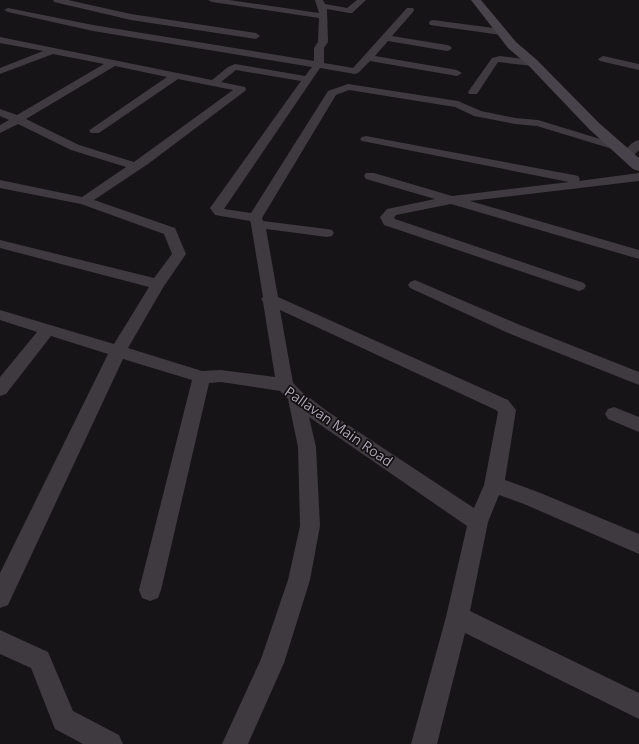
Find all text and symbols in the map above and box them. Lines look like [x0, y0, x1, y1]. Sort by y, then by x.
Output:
street label: Pallavan Main Road [281, 382, 397, 470]

